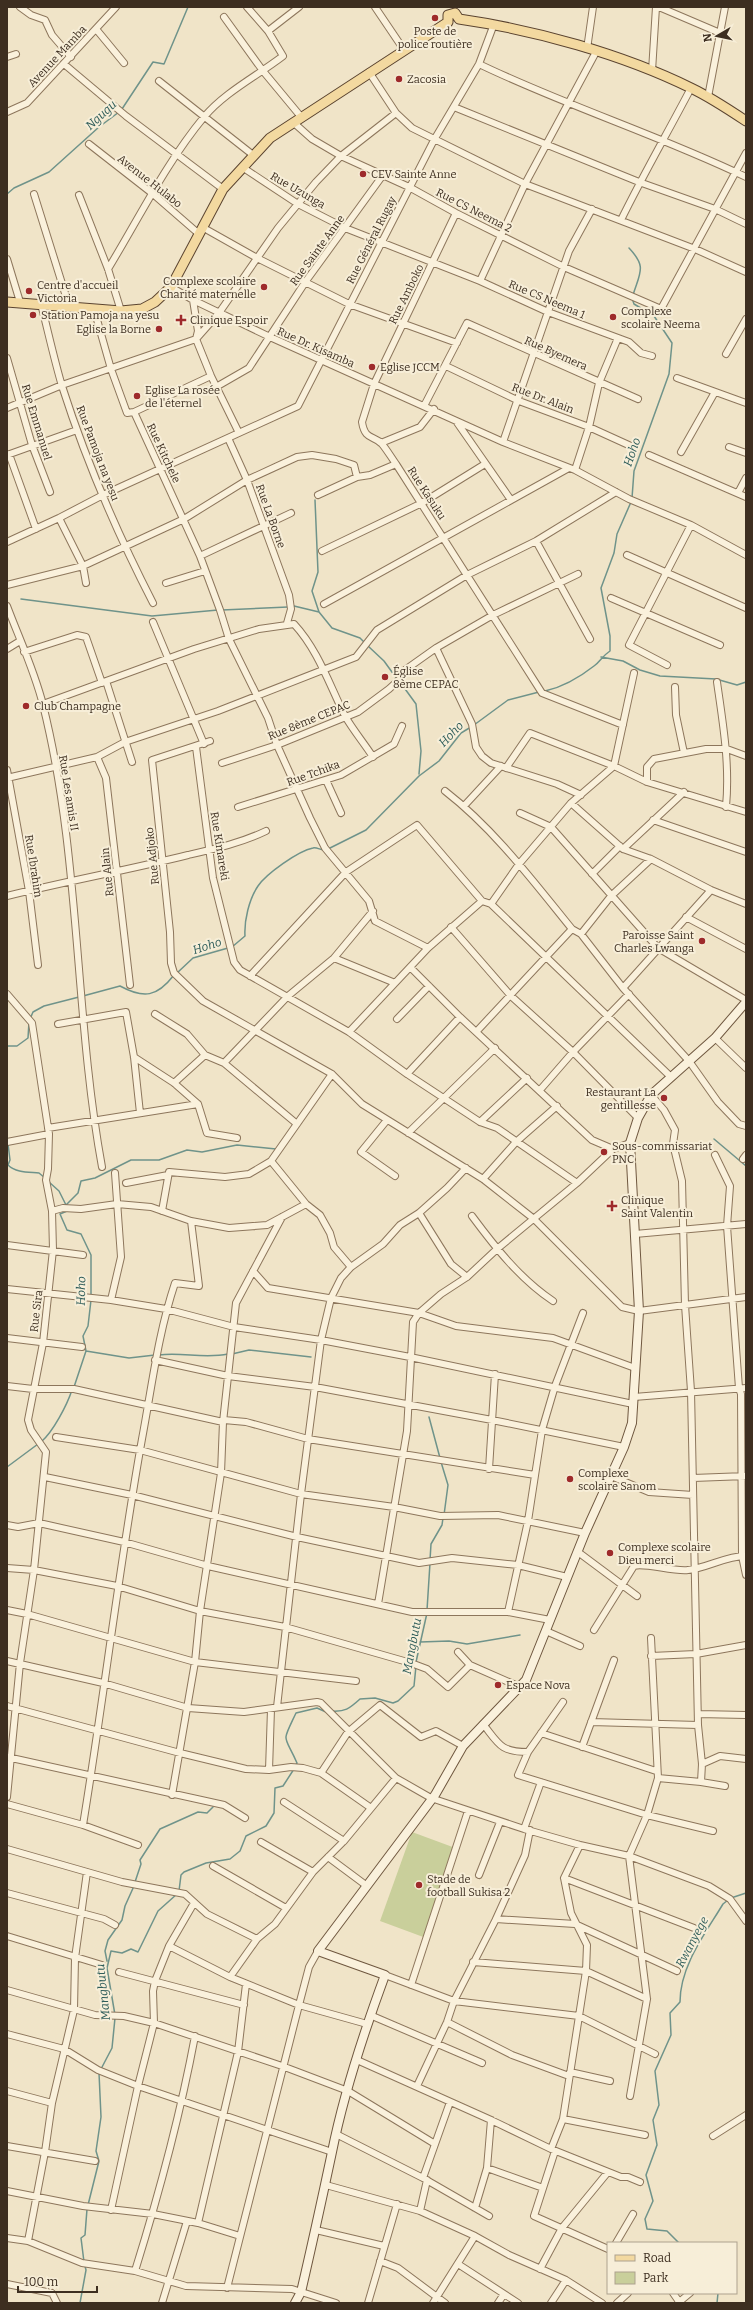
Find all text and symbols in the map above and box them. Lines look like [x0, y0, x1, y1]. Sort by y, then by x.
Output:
marker: Poste de police routière [430, 13, 440, 23]
north arrow [697, 16, 737, 56]
street label: Avenue Mamba [26, 23, 89, 90]
place label: Poste de police routière [398, 25, 472, 51]
text: N [700, 32, 715, 43]
place label: Zacosia [407, 73, 446, 86]
marker: Zacosia [394, 74, 404, 84]
water label: Ngugu [83, 97, 119, 133]
street label: Avenue Hulabo [115, 152, 185, 211]
place label: CEV Sainte Anne [371, 168, 457, 181]
street label: Rue Uzunga [268, 169, 328, 211]
marker: CEV Sainte Anne [358, 169, 368, 179]
street label: Rue CS Neema 2 [434, 186, 514, 235]
street label: Rue Général Rugay [344, 194, 399, 286]
street label: Rue Sainte Anne [287, 212, 347, 288]
street label: Rue Amboko [386, 262, 427, 326]
place label: Complexe scolaire Charité maternelle [160, 275, 256, 301]
street label: Rue CS Neema 1 [507, 278, 587, 322]
place label: Centre d'accueil Victoria [37, 279, 118, 305]
marker: Complexe scolaire Charité maternelle [259, 282, 269, 292]
marker: Centre d'accueil Victoria [24, 286, 34, 296]
place label: Complexe scolaire Neema [621, 305, 700, 331]
place label: Station Pamoja na yesu [41, 309, 159, 322]
marker: Station Pamoja na yesu [28, 310, 38, 320]
marker: Complexe scolaire Neema [608, 312, 618, 322]
marker: Clinique Espoir [175, 314, 187, 326]
place label: Clinique Espoir [190, 314, 268, 327]
place label: Eglise la Borne [76, 323, 151, 336]
marker: Eglise la Borne [154, 324, 164, 334]
street label: Rue Dr. Kisamba [275, 325, 357, 370]
street label: Rue Byemera [522, 334, 589, 373]
place label: Eglise JCCM [380, 361, 440, 374]
marker: Eglise JCCM [367, 362, 377, 372]
street label: Rue Dr. Alain [510, 381, 576, 416]
street label: Rue Emmanuel [19, 383, 54, 462]
place label: Eglise La rosée de l'éternel [145, 384, 220, 410]
marker: Eglise La rosée de l'éternel [132, 391, 142, 401]
street label: Rue Pamoja na yesu [73, 404, 122, 503]
street label: Rue Kitchele [144, 421, 183, 485]
water label: Hoho [621, 435, 644, 468]
street label: Rue Kasuku [405, 464, 449, 522]
street label: Rue La Borne [253, 482, 288, 550]
place label: Église 8ème CEPAC [393, 664, 459, 691]
marker: Église 8ème CEPAC [380, 672, 390, 682]
street label: Rue 8ème CEPAC [266, 698, 352, 743]
place label: Club Champagne [34, 700, 121, 713]
marker: Club Champagne [21, 701, 31, 711]
water label: Hoho [436, 718, 466, 749]
street label: Rue Les amis II [56, 754, 81, 832]
street label: Rue Tchika [285, 758, 341, 789]
street label: Rue Kimareki [208, 811, 231, 882]
street label: Rue Adjoko [143, 827, 162, 885]
street label: Rue Ibrahim [22, 834, 45, 899]
street label: Rue Alain [98, 847, 117, 897]
place label: Paroisse Saint Charles Lwanga [614, 929, 694, 955]
water label: Hoho [191, 935, 223, 957]
marker: Paroisse Saint Charles Lwanga [697, 936, 707, 946]
place label: Restaurant La gentillesse [585, 1086, 656, 1112]
marker: Restaurant La gentillesse [659, 1093, 669, 1103]
place label: Sous-commissariat PNC [612, 1140, 712, 1166]
marker: Sous-commissariat PNC [599, 1147, 609, 1157]
place label: Clinique Saint Valentin [621, 1194, 693, 1220]
marker: Clinique Saint Valentin [606, 1200, 618, 1212]
water label: Hoho [74, 1276, 88, 1306]
street label: Rue Sira [27, 1289, 46, 1333]
place label: Complexe scolaire Sanom [578, 1467, 657, 1493]
marker: Complexe scolaire Sanom [565, 1474, 575, 1484]
place label: Complexe scolaire Dieu merci [618, 1541, 711, 1567]
marker: Complexe scolaire Dieu merci [605, 1548, 615, 1558]
water label: Mangbutu [400, 1617, 424, 1675]
place label: Espace Nova [506, 1679, 570, 1692]
marker: Espace Nova [493, 1680, 503, 1690]
place label: Stade de football Sukisa 2 [427, 1873, 510, 1899]
marker: Stade de football Sukisa 2 [414, 1880, 424, 1890]
water label: Rwanyege [673, 1914, 711, 1970]
water label: Mangbutu [93, 1963, 113, 2021]
legend [607, 2242, 737, 2294]
text: Road [643, 2251, 671, 2265]
scale bar [18, 2268, 97, 2294]
text: Park [643, 2271, 669, 2285]
text: 100 m [24, 2275, 59, 2289]

